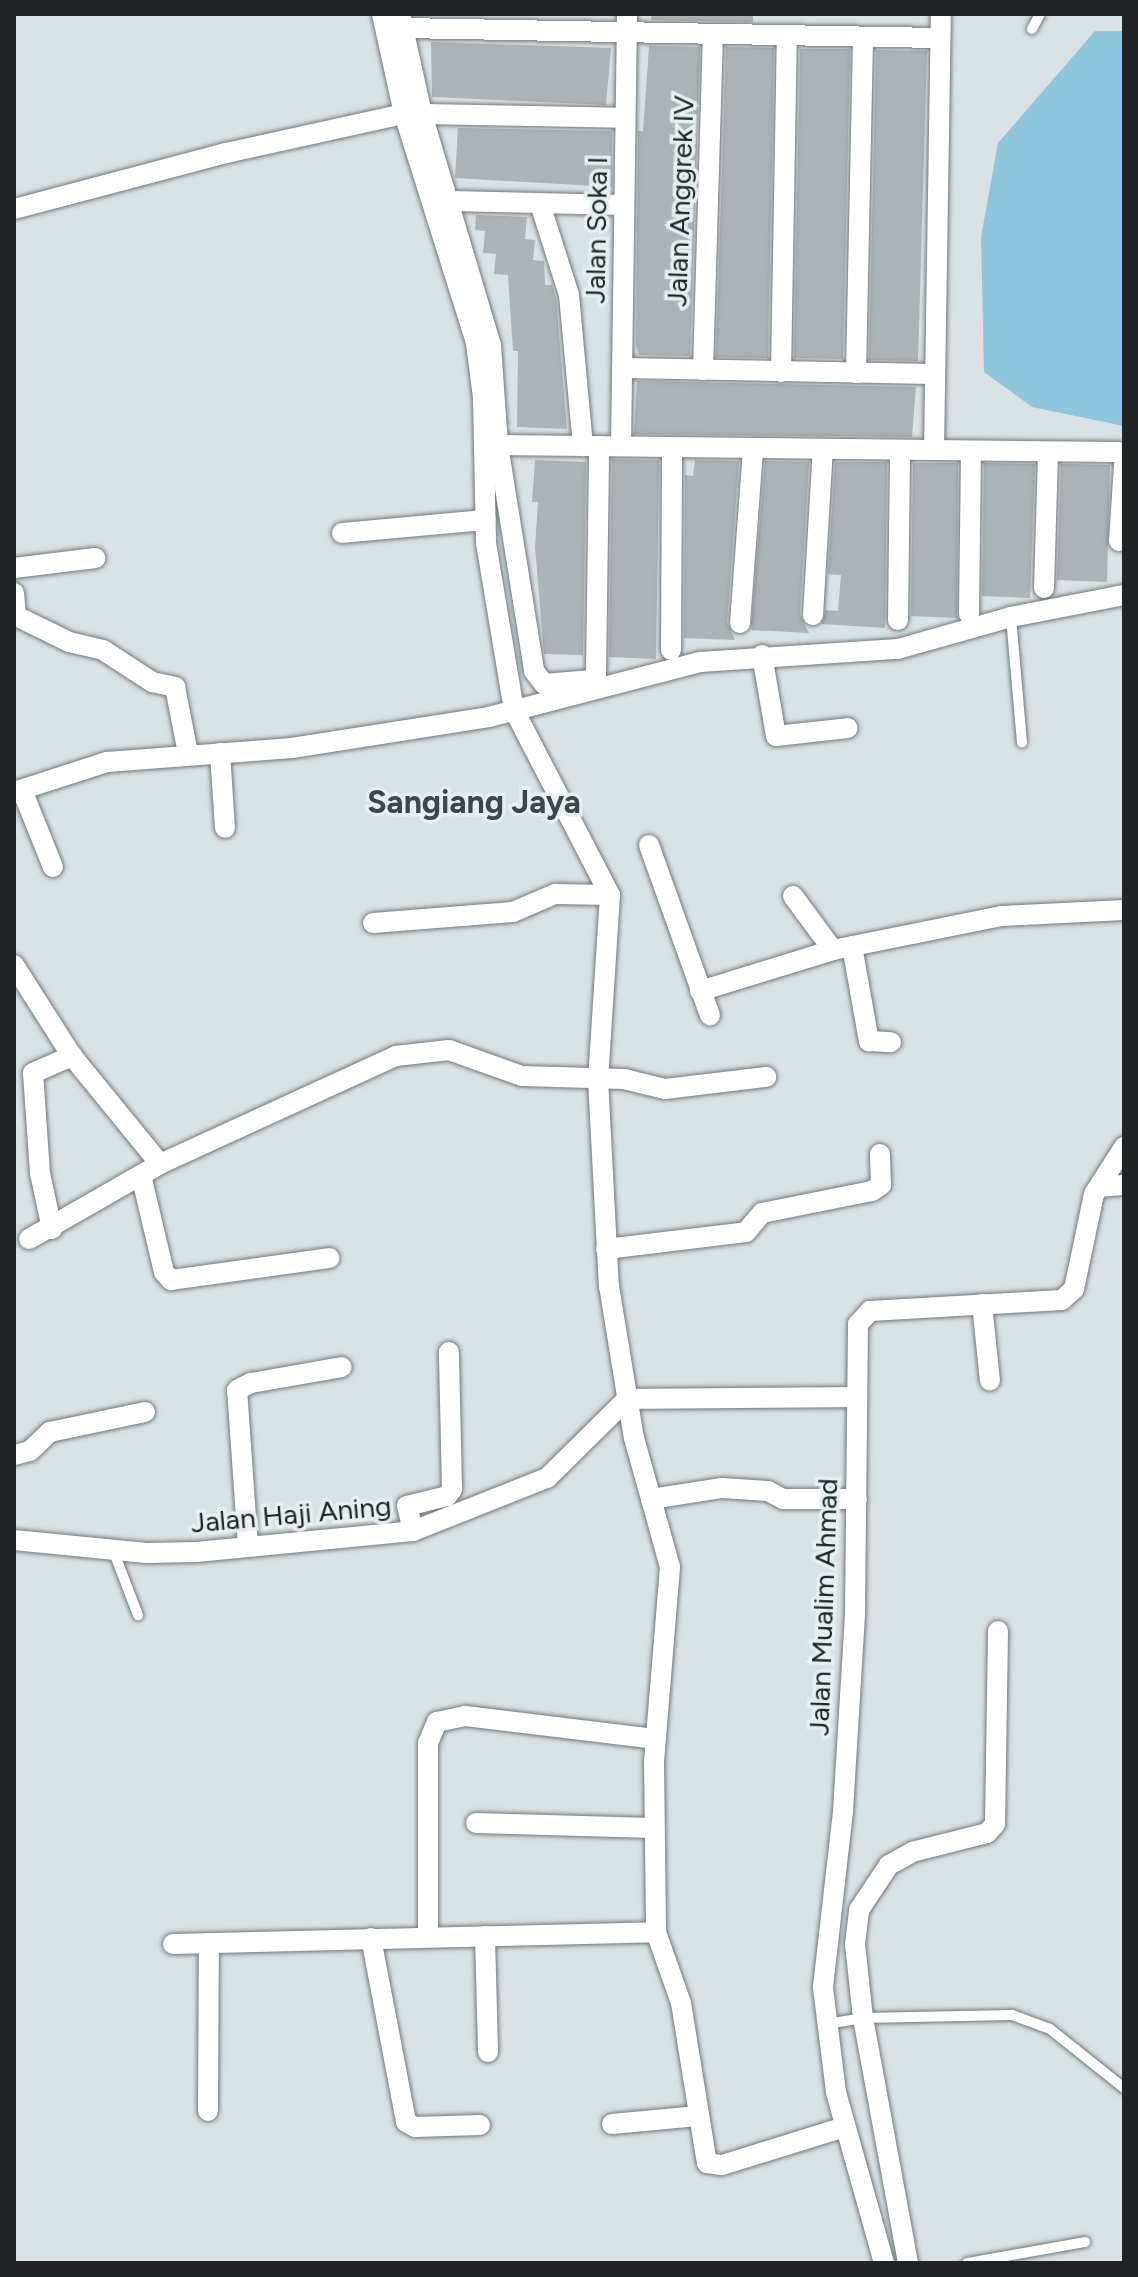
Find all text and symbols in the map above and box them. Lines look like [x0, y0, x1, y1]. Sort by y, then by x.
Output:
street label: Jalan Anggrek IV [660, 95, 700, 307]
street label: Jalan Soka I [578, 156, 614, 304]
district label: Sangiang Jaya [367, 783, 581, 821]
street label: Jalan Mualim Ahmad [802, 1478, 844, 1736]
street label: Jalan Haji Aning [189, 1489, 393, 1539]

